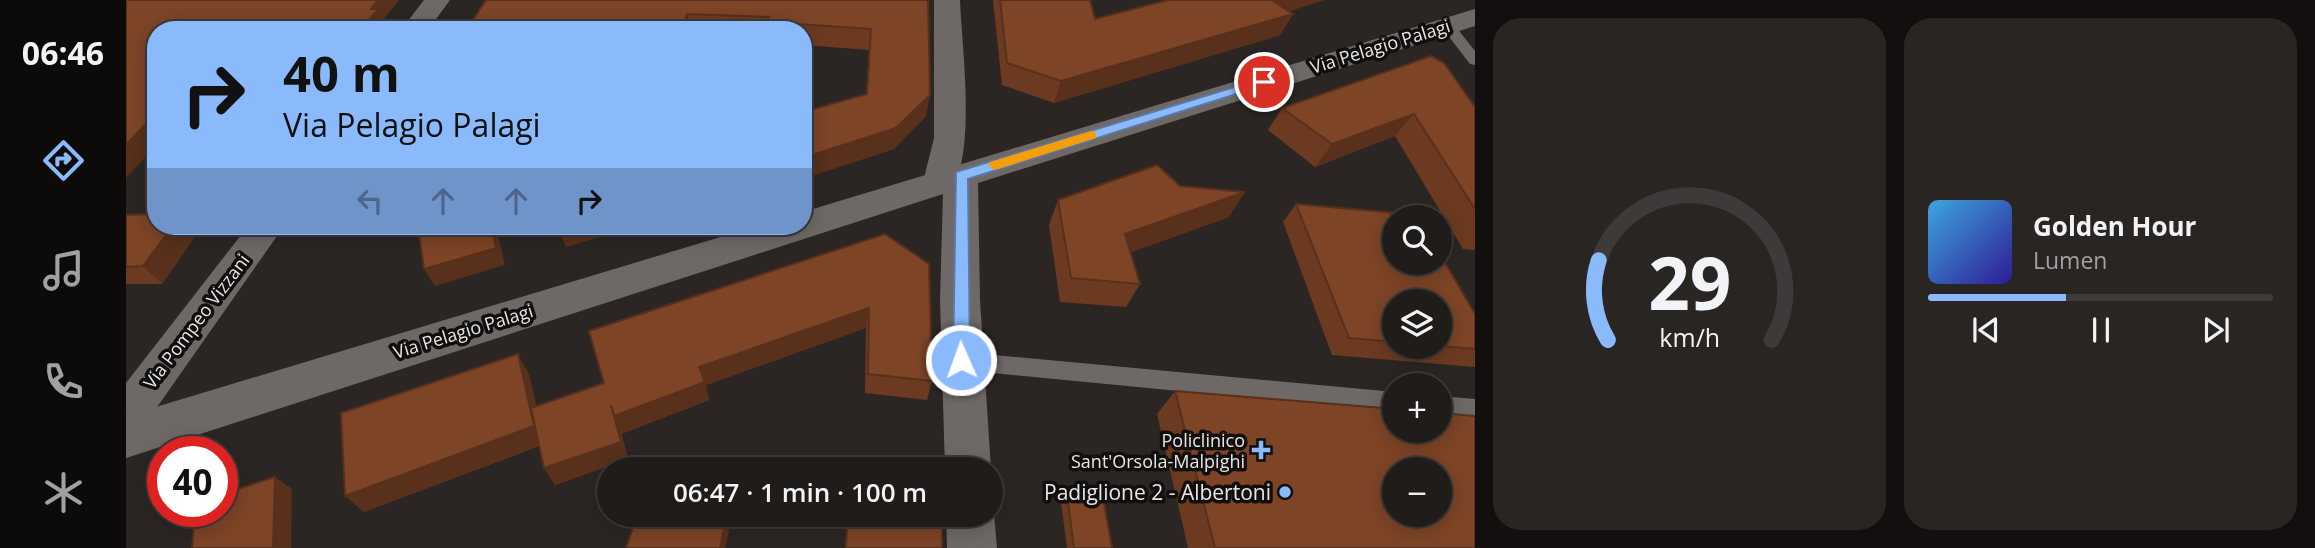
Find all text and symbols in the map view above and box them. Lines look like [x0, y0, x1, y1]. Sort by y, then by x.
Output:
street label: Via Pelagio Palagi [1307, 13, 1453, 79]
text: 06:46 [22, 31, 104, 74]
text: 40 m [283, 40, 400, 106]
icon: right [168, 49, 259, 140]
pin [1234, 52, 1294, 112]
icon: arrive [1245, 63, 1283, 101]
text: Via Pelagio Palagi [283, 103, 541, 146]
icon: directions [39, 136, 88, 185]
icon: left [351, 182, 389, 220]
icon: ahead [424, 182, 462, 220]
icon: ahead [497, 182, 535, 220]
icon: right [570, 182, 608, 220]
map controls [1382, 205, 1452, 527]
button: search [1382, 205, 1452, 275]
text: Golden Hour [2033, 208, 2196, 244]
text: 29 [1648, 232, 1731, 331]
text: Lumen [2033, 244, 2107, 276]
icon: music [39, 246, 88, 295]
street label: Via Pompeo Vizzani [137, 249, 255, 393]
button: layers [1382, 289, 1452, 359]
street label: Via Pelagio Palagi [390, 298, 536, 364]
icon: previous [1967, 311, 2005, 349]
icon: pause [2082, 311, 2120, 349]
icon: next [2197, 311, 2235, 349]
text: km/h [1659, 320, 1720, 354]
position arrow [924, 323, 998, 397]
icon: phone [39, 357, 88, 406]
button: + [1382, 373, 1452, 443]
place label: Policlinico Sant'Orsola-Malpighi [1071, 428, 1245, 473]
speed limit sign: 40 [147, 436, 238, 527]
marker: Policlinico Sant'Orsola-Malpighi [1251, 440, 1271, 460]
button: − [1382, 457, 1452, 527]
icon: climate [39, 468, 88, 517]
text: 06:47 · 1 min · 100 m [673, 474, 927, 510]
place label: Padiglione 2 - Albertoni [1044, 478, 1271, 506]
marker: Padiglione 2 - Albertoni [1277, 484, 1293, 500]

